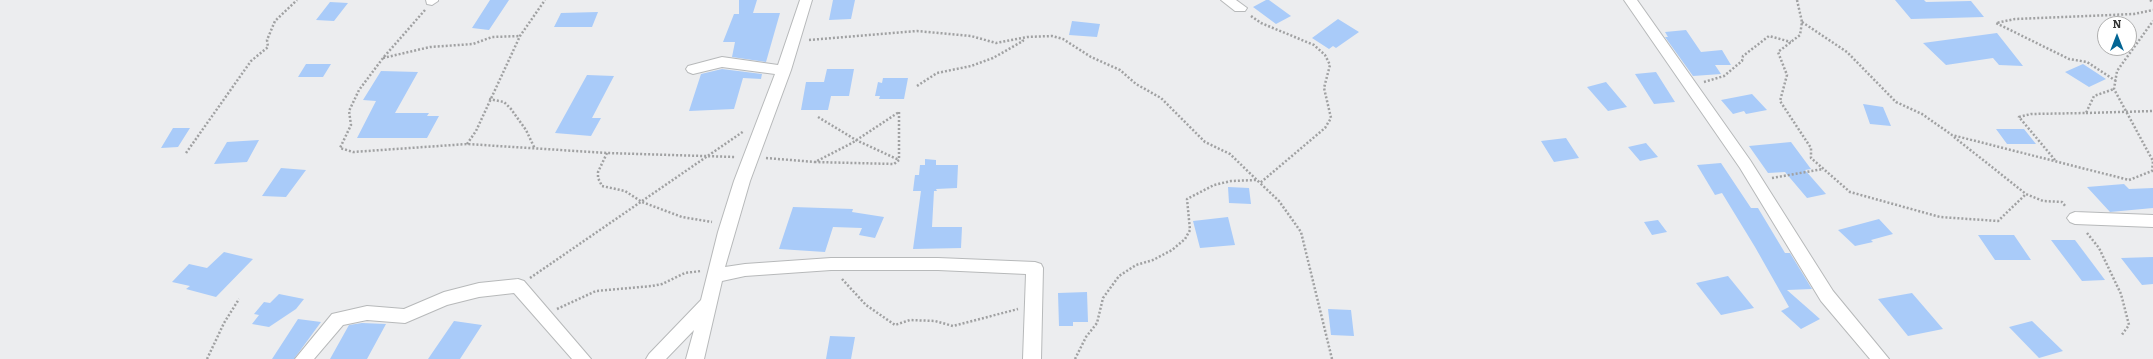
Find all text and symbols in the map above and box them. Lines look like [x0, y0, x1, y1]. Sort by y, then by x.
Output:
north arrow [2097, 16, 2137, 56]
text: N [2113, 18, 2121, 31]

